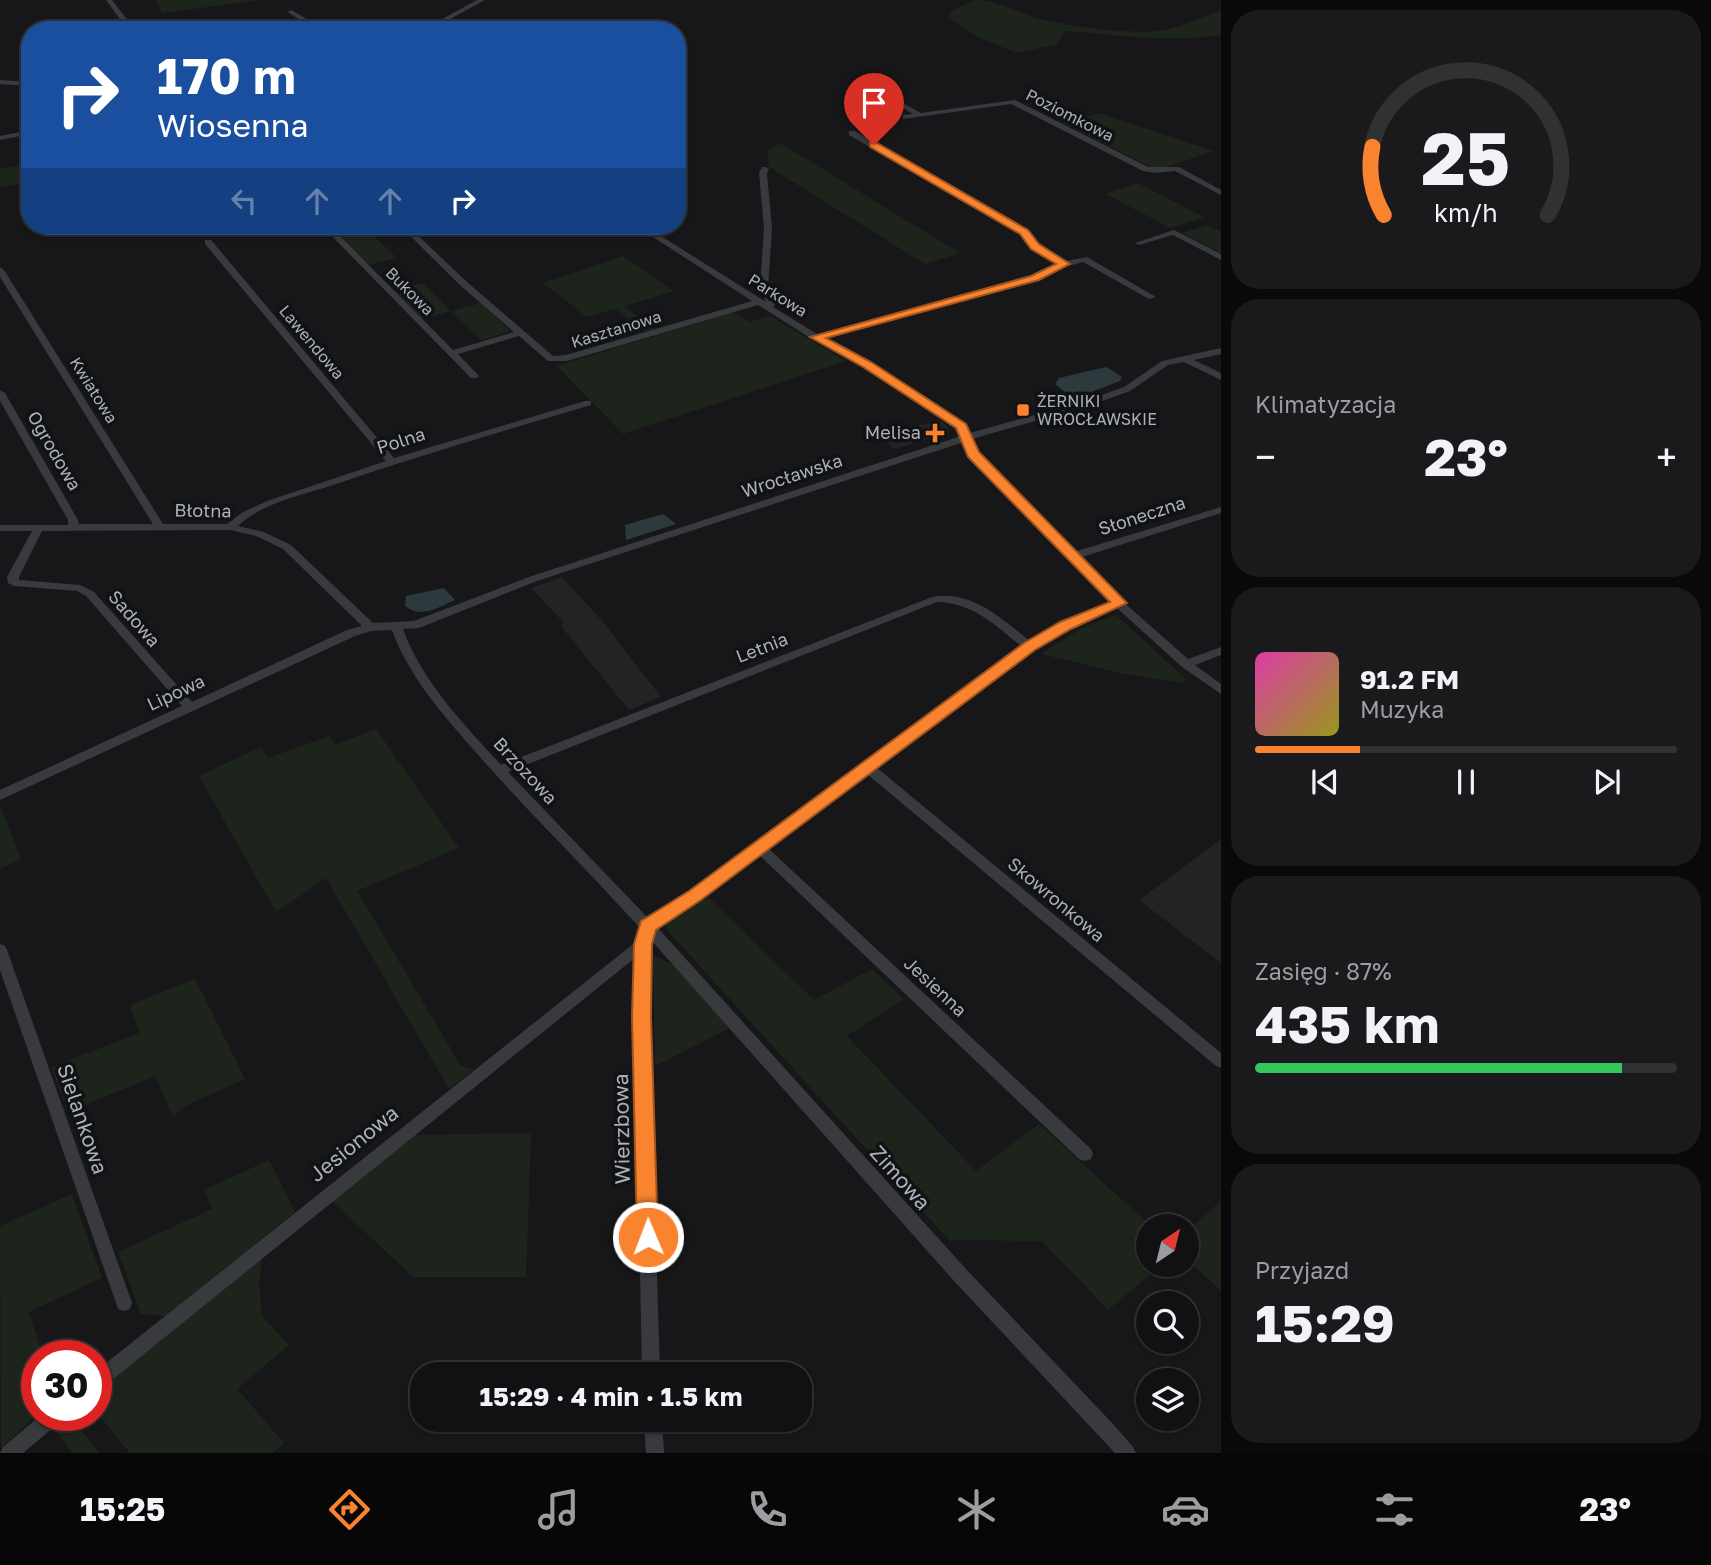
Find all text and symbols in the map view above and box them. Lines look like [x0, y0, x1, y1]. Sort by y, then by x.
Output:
text: 170 m [157, 46, 296, 105]
icon: right [42, 49, 133, 140]
pin [844, 73, 904, 145]
icon: arrive [855, 84, 893, 122]
street label: Poziomkowa [1023, 84, 1117, 146]
text: Wiosenna [157, 106, 308, 144]
text: 25 [1422, 115, 1510, 202]
icon: left [225, 182, 263, 220]
icon: ahead [298, 182, 336, 220]
icon: ahead [371, 182, 409, 220]
icon: right [444, 182, 482, 220]
text: km/h [1434, 197, 1498, 228]
street label: Bukowa [382, 263, 438, 319]
street label: Parkowa [745, 269, 811, 321]
street label: Lawendowa [275, 301, 349, 383]
street label: Kasztanowa [568, 306, 664, 352]
street label: Kwiatowa [66, 353, 122, 427]
text: Klimatyzacja [1255, 390, 1396, 418]
place label: ŻERNIKI WROCŁAWSKIE [1037, 391, 1157, 429]
marker: ŻERNIKI WROCŁAWSKIE [1015, 402, 1031, 418]
street label: Ogrodowa [23, 407, 86, 494]
place label: Melisa [865, 421, 921, 443]
street label: Polna [374, 422, 428, 458]
marker: Melisa [927, 425, 943, 441]
text: 23° [1424, 425, 1508, 487]
text: − [1255, 434, 1276, 479]
text: + [1656, 434, 1677, 479]
street label: Wrocławska [738, 448, 845, 502]
street label: Słoneczna [1095, 491, 1188, 539]
street label: Błotna [174, 499, 232, 521]
street label: Sadowa [104, 586, 165, 651]
street label: Letnia [733, 627, 791, 667]
text: 91.2 FM [1360, 664, 1459, 695]
street label: Lipowa [143, 669, 208, 715]
text: Muzyka [1360, 695, 1444, 723]
street label: Brzozowa [489, 732, 562, 808]
icon: previous [1306, 763, 1344, 801]
icon: pause [1447, 763, 1485, 801]
icon: next [1588, 763, 1626, 801]
street label: Skowronkowa [1004, 852, 1110, 946]
street label: Jesienna [900, 952, 972, 1021]
text: Zasięg · 87% [1255, 957, 1392, 985]
text: 435 km [1255, 992, 1440, 1054]
street label: Sielankowa [52, 1060, 114, 1177]
street label: Wierzbowa [607, 1073, 635, 1185]
street label: Jesionowa [304, 1099, 403, 1187]
street label: Zimowa [865, 1140, 936, 1215]
position arrow [611, 1200, 685, 1274]
north arrow [1136, 1214, 1199, 1278]
map controls [1136, 1214, 1199, 1431]
text: Przyjazd [1255, 1256, 1349, 1284]
button: search [1136, 1291, 1199, 1354]
text: 15:29 [1255, 1291, 1395, 1353]
speed limit sign: 30 [21, 1340, 112, 1431]
button: layers [1136, 1368, 1199, 1431]
text: 15:29 · 4 min · 1.5 km [480, 1381, 742, 1412]
icon: directions [325, 1485, 374, 1534]
icon: music [534, 1485, 583, 1534]
icon: phone [743, 1485, 792, 1534]
icon: climate [952, 1485, 1001, 1534]
icon: car [1161, 1485, 1210, 1534]
icon: filters [1370, 1485, 1419, 1534]
text: 15:25 [80, 1490, 165, 1528]
text: 23° [1579, 1490, 1631, 1528]

